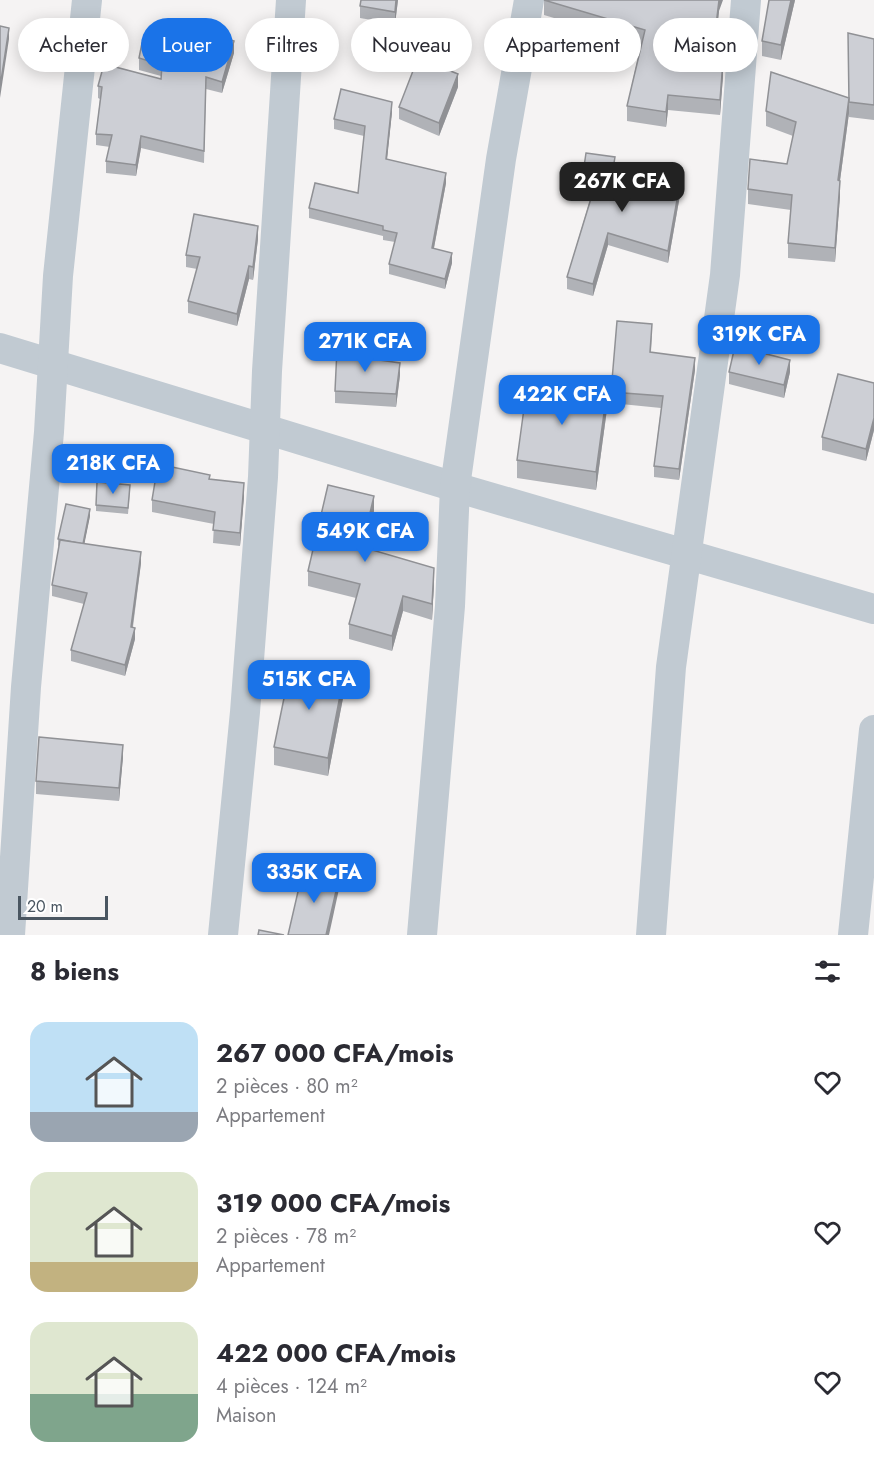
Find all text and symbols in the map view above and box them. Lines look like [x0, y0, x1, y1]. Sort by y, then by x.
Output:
chip: Acheter [18, 18, 129, 72]
chip: Louer [141, 18, 233, 72]
chip: Filtres [245, 18, 339, 72]
chip: Nouveau [351, 18, 472, 72]
chip: Appartement [484, 18, 641, 72]
chip: Maison [653, 18, 758, 72]
pin: 267K CFA [560, 162, 684, 213]
text: 267K CFA [574, 167, 670, 196]
pin: 319K CFA [697, 315, 821, 366]
text: 319K CFA [712, 320, 806, 349]
pin: 271K CFA [303, 322, 427, 373]
text: 271K CFA [318, 327, 412, 356]
pin: 422K CFA [500, 375, 624, 426]
text: 422K CFA [513, 380, 611, 409]
pin: 218K CFA [51, 444, 175, 495]
text: 218K CFA [66, 449, 160, 478]
pin: 549K CFA [303, 512, 427, 563]
text: 549K CFA [316, 517, 414, 546]
pin: 515K CFA [247, 660, 371, 711]
text: 515K CFA [262, 665, 356, 694]
pin: 335K CFA [252, 853, 376, 904]
text: 335K CFA [266, 858, 362, 887]
scale bar [18, 893, 108, 920]
text: 20 m [27, 895, 63, 918]
text: 8 biens [30, 952, 119, 990]
icon: filters [811, 955, 844, 988]
text: 267 000 CFA/mois [216, 1034, 454, 1072]
icon: home [78, 1046, 150, 1118]
icon: heart [811, 1066, 844, 1099]
text: 2 pièces · 80 m² [216, 1072, 358, 1101]
text: Appartement [216, 1101, 325, 1130]
text: 319 000 CFA/mois [216, 1184, 450, 1222]
icon: home [78, 1196, 150, 1268]
icon: heart [811, 1216, 844, 1249]
text: 2 pièces · 78 m² [216, 1222, 356, 1251]
text: Appartement [216, 1251, 325, 1280]
text: 422 000 CFA/mois [216, 1334, 456, 1372]
icon: home [78, 1346, 150, 1418]
icon: heart [811, 1366, 844, 1399]
text: 4 pièces · 124 m² [216, 1372, 367, 1401]
text: Maison [216, 1401, 277, 1430]

